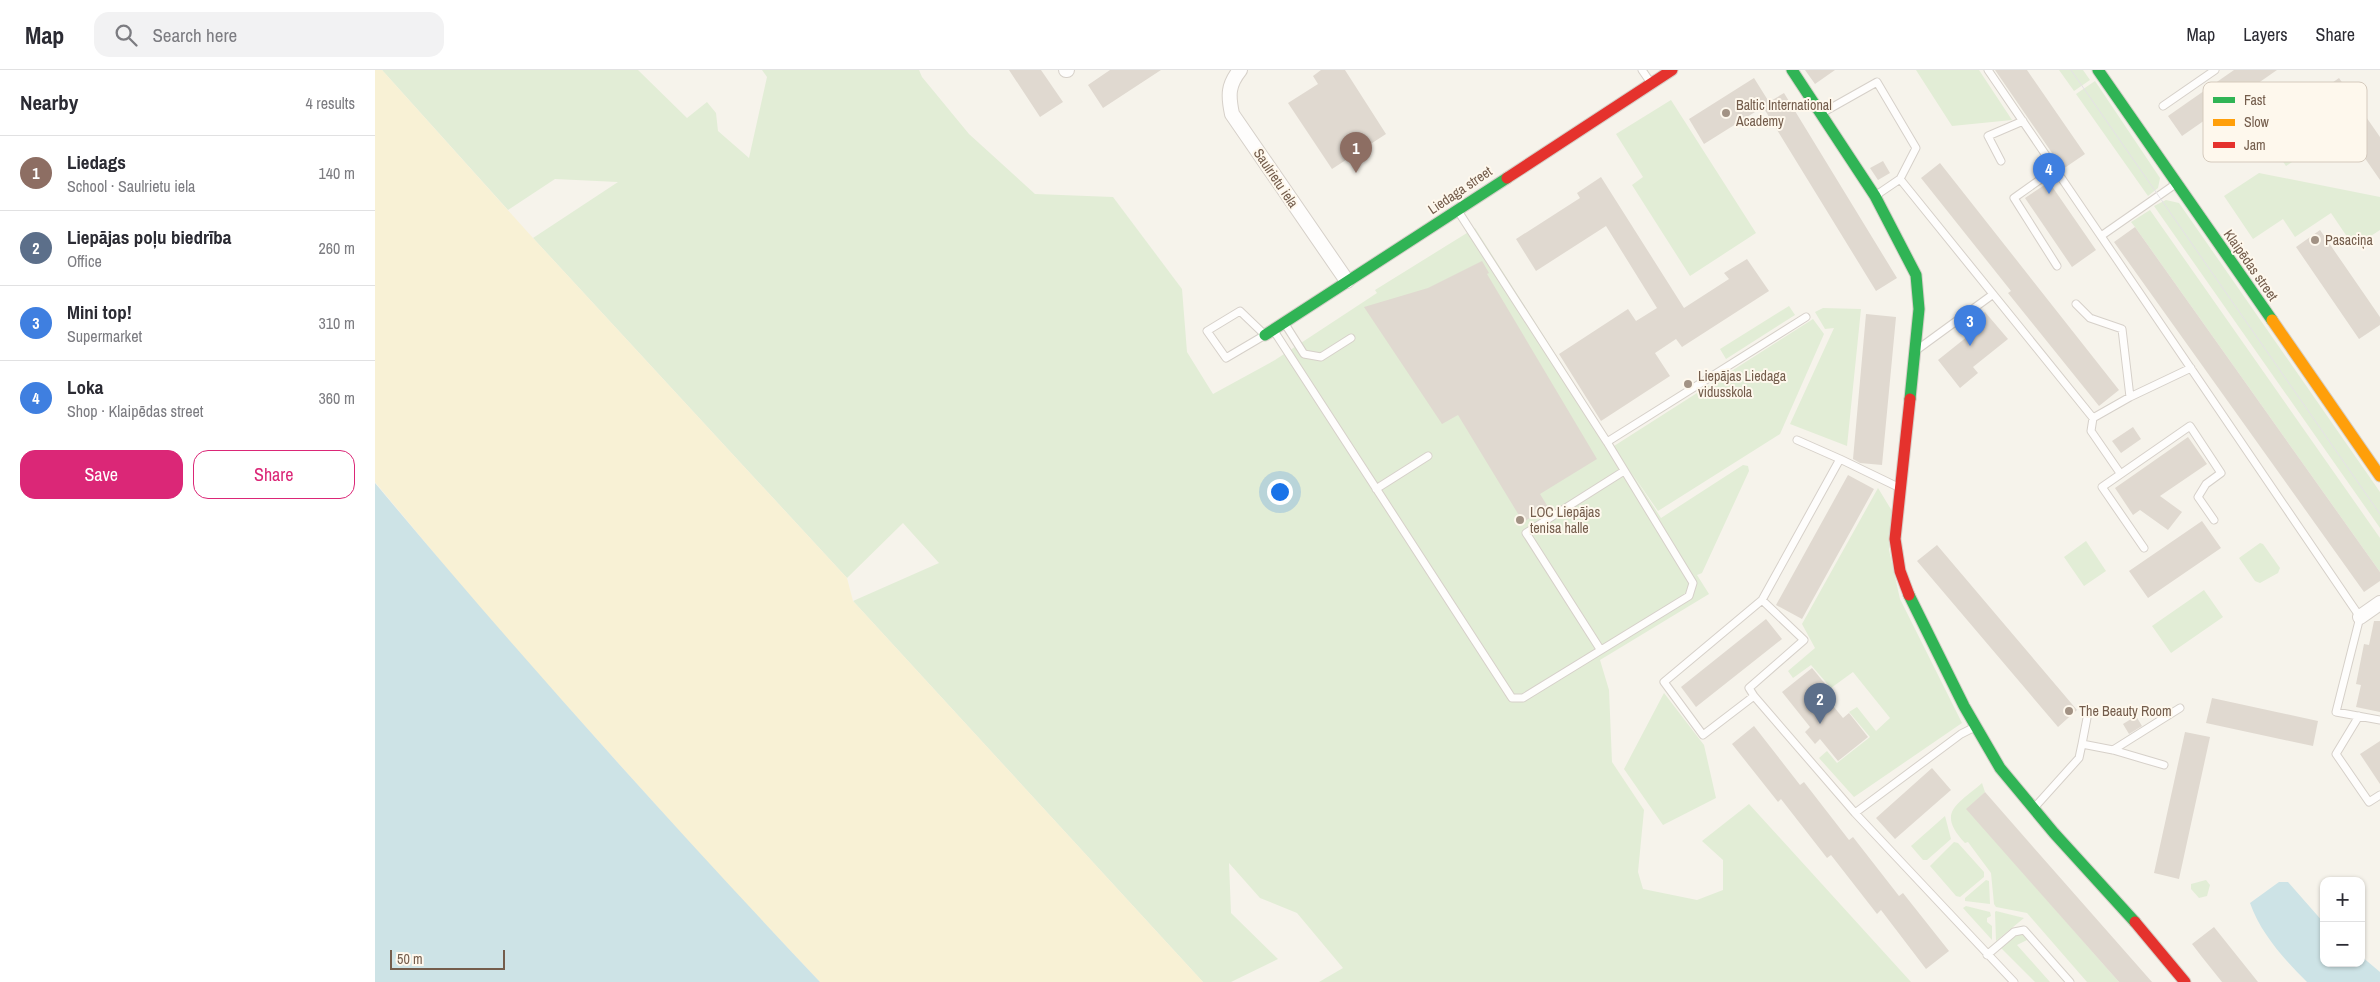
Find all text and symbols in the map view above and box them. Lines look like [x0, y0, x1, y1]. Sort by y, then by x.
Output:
search box [94, 12, 444, 57]
text: Map [25, 19, 64, 51]
icon: search [112, 21, 140, 49]
text: Search here [152, 22, 237, 48]
text: Map [2187, 22, 2215, 47]
text: Layers [2243, 22, 2288, 47]
text: Share [2316, 22, 2355, 47]
legend [2203, 82, 2367, 162]
text: Nearby [20, 88, 78, 117]
text: Fast [2244, 91, 2266, 109]
text: 4 results [305, 92, 355, 114]
place label: Baltic International Academy [1735, 96, 1832, 130]
marker: Baltic International Academy [1720, 107, 1732, 119]
text: Slow [2244, 113, 2270, 131]
pin: 1 [1340, 132, 1372, 173]
text: Jam [2244, 136, 2266, 154]
street label: Saulrietu iela [1250, 145, 1303, 212]
text: Liedags [67, 149, 126, 175]
pin: 4 [2033, 153, 2065, 194]
text: 1 [32, 162, 40, 184]
text: 140 m [319, 162, 355, 184]
street label: Liedaga street [1425, 162, 1495, 218]
text: School · Saulrietu iela [67, 175, 195, 197]
text: Liepājas poļu biedrība [67, 224, 232, 250]
street label: Klaipēdas street [2220, 226, 2282, 304]
place label: Pasaciņa [2325, 231, 2373, 249]
marker: Pasaciņa [2309, 234, 2321, 246]
text: 2 [32, 237, 40, 259]
text: 260 m [319, 237, 355, 259]
text: Office [67, 250, 102, 272]
text: Mini top! [67, 299, 132, 325]
pin: 3 [1954, 305, 1986, 346]
text: 3 [32, 312, 40, 334]
text: 310 m [319, 312, 355, 334]
text: Supermarket [67, 325, 142, 347]
place label: Liepājas Liedaga vidusskola [1698, 367, 1787, 401]
text: Loka [67, 374, 103, 400]
marker: Liepājas Liedaga vidusskola [1682, 378, 1694, 390]
text: 4 [32, 387, 40, 409]
text: 360 m [319, 387, 355, 409]
text: Shop · Klaipēdas street [67, 400, 203, 422]
button: Save [20, 450, 183, 499]
button: Share [193, 450, 355, 499]
your location [1267, 479, 1293, 505]
place label: LOC Liepājas tenisa halle [1530, 503, 1600, 537]
marker: LOC Liepājas tenisa halle [1514, 514, 1526, 526]
pin: 2 [1804, 683, 1836, 724]
place label: The Beauty Room [2079, 702, 2172, 720]
marker: The Beauty Room [2063, 705, 2075, 717]
map controls [2320, 877, 2365, 967]
button: + [2320, 877, 2365, 922]
button: − [2320, 922, 2365, 967]
scale bar [390, 947, 505, 970]
text: 50 m [397, 950, 423, 968]

